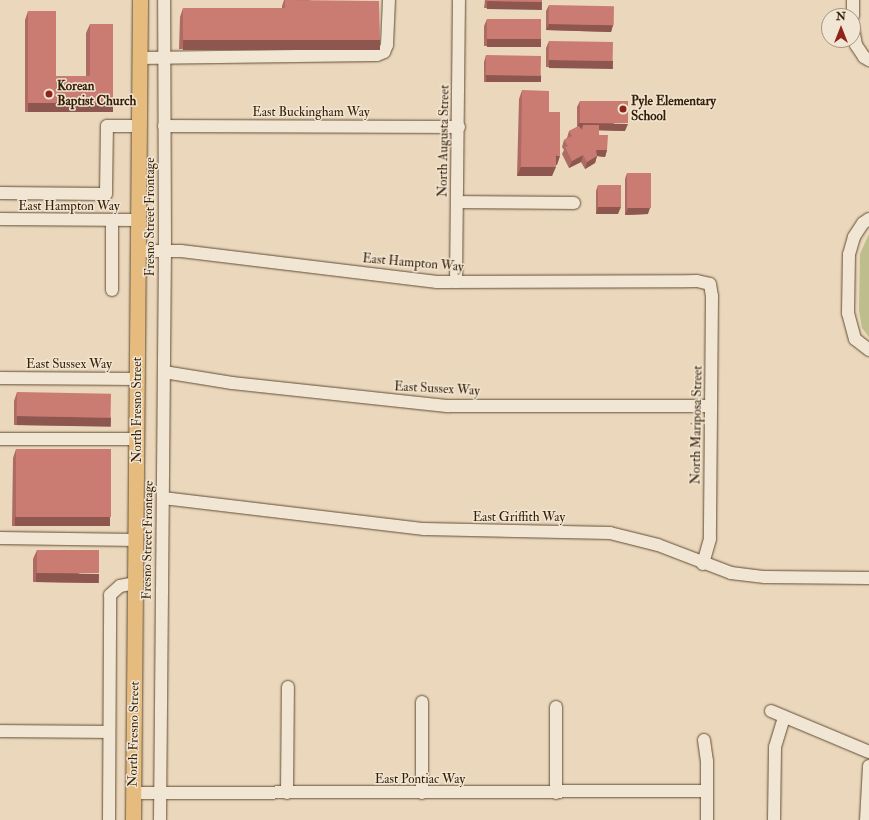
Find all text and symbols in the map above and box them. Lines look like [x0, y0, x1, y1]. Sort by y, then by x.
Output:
north arrow [821, 8, 861, 48]
text: N [836, 10, 846, 23]
place label: Korean Baptist Church [57, 79, 136, 110]
street label: North Augusta Street [435, 85, 453, 197]
marker: Korean Baptist Church [44, 89, 54, 99]
place label: Pyle Elementary School [631, 94, 716, 125]
street label: East Buckingham Way [252, 104, 370, 120]
marker: Pyle Elementary School [618, 104, 628, 114]
street label: Fresno Street Frontage [142, 157, 158, 277]
street label: East Hampton Way [18, 198, 120, 214]
street label: East Hampton Way [362, 251, 464, 275]
street label: East Sussex Way [26, 356, 112, 372]
street label: North Fresno Street [129, 357, 145, 463]
street label: North Mariposa Street [688, 365, 706, 485]
street label: East Sussex Way [394, 379, 480, 399]
street label: Fresno Street Frontage [139, 480, 157, 600]
street label: East Griffith Way [473, 509, 565, 525]
street label: North Fresno Street [125, 681, 143, 787]
street label: East Pontiac Way [375, 771, 465, 787]

